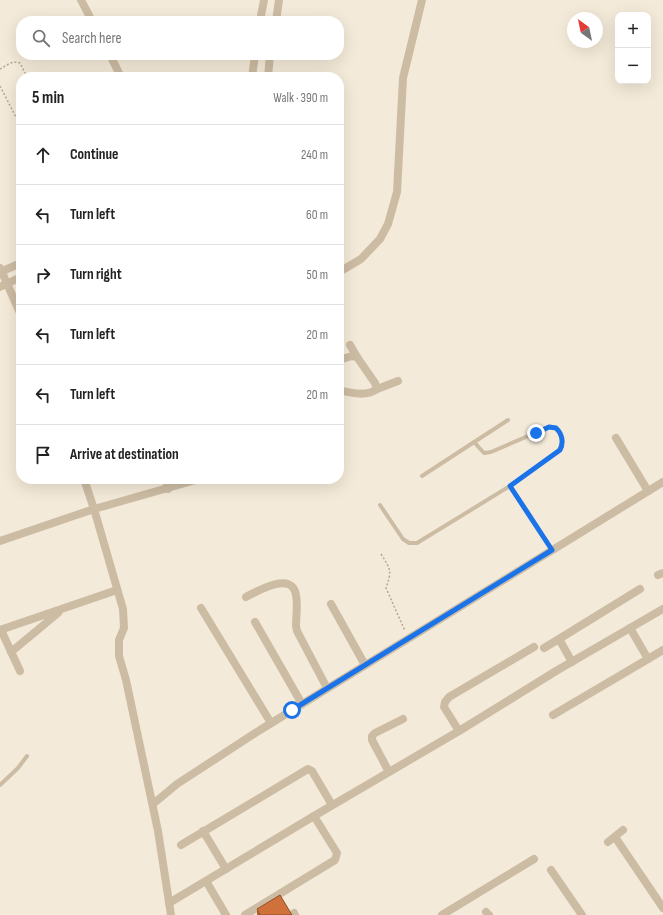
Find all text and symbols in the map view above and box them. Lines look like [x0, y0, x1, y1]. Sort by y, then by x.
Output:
north arrow [567, 12, 603, 48]
map controls [615, 12, 651, 84]
button: + [615, 12, 651, 48]
search box [16, 16, 344, 60]
icon: search [30, 27, 52, 49]
text: Search here [62, 29, 122, 48]
button: − [615, 48, 651, 84]
text: 5 min [32, 88, 64, 108]
text: Walk · 390 m [273, 90, 328, 106]
icon: ahead [32, 144, 54, 166]
text: Continue [70, 145, 119, 164]
text: 240 m [301, 147, 328, 163]
icon: left [32, 204, 54, 226]
text: Turn left [70, 205, 115, 224]
text: 60 m [306, 207, 328, 223]
icon: right [32, 264, 54, 286]
text: Turn right [70, 265, 122, 284]
text: 50 m [307, 267, 328, 283]
icon: left [32, 324, 54, 346]
text: Turn left [70, 325, 115, 344]
text: 20 m [306, 327, 328, 343]
icon: left [32, 384, 54, 406]
text: Turn left [70, 385, 115, 404]
text: 20 m [306, 387, 328, 403]
route end [527, 424, 545, 442]
icon: arrive [32, 444, 54, 466]
text: Arrive at destination [70, 445, 179, 464]
route start [283, 701, 301, 719]

